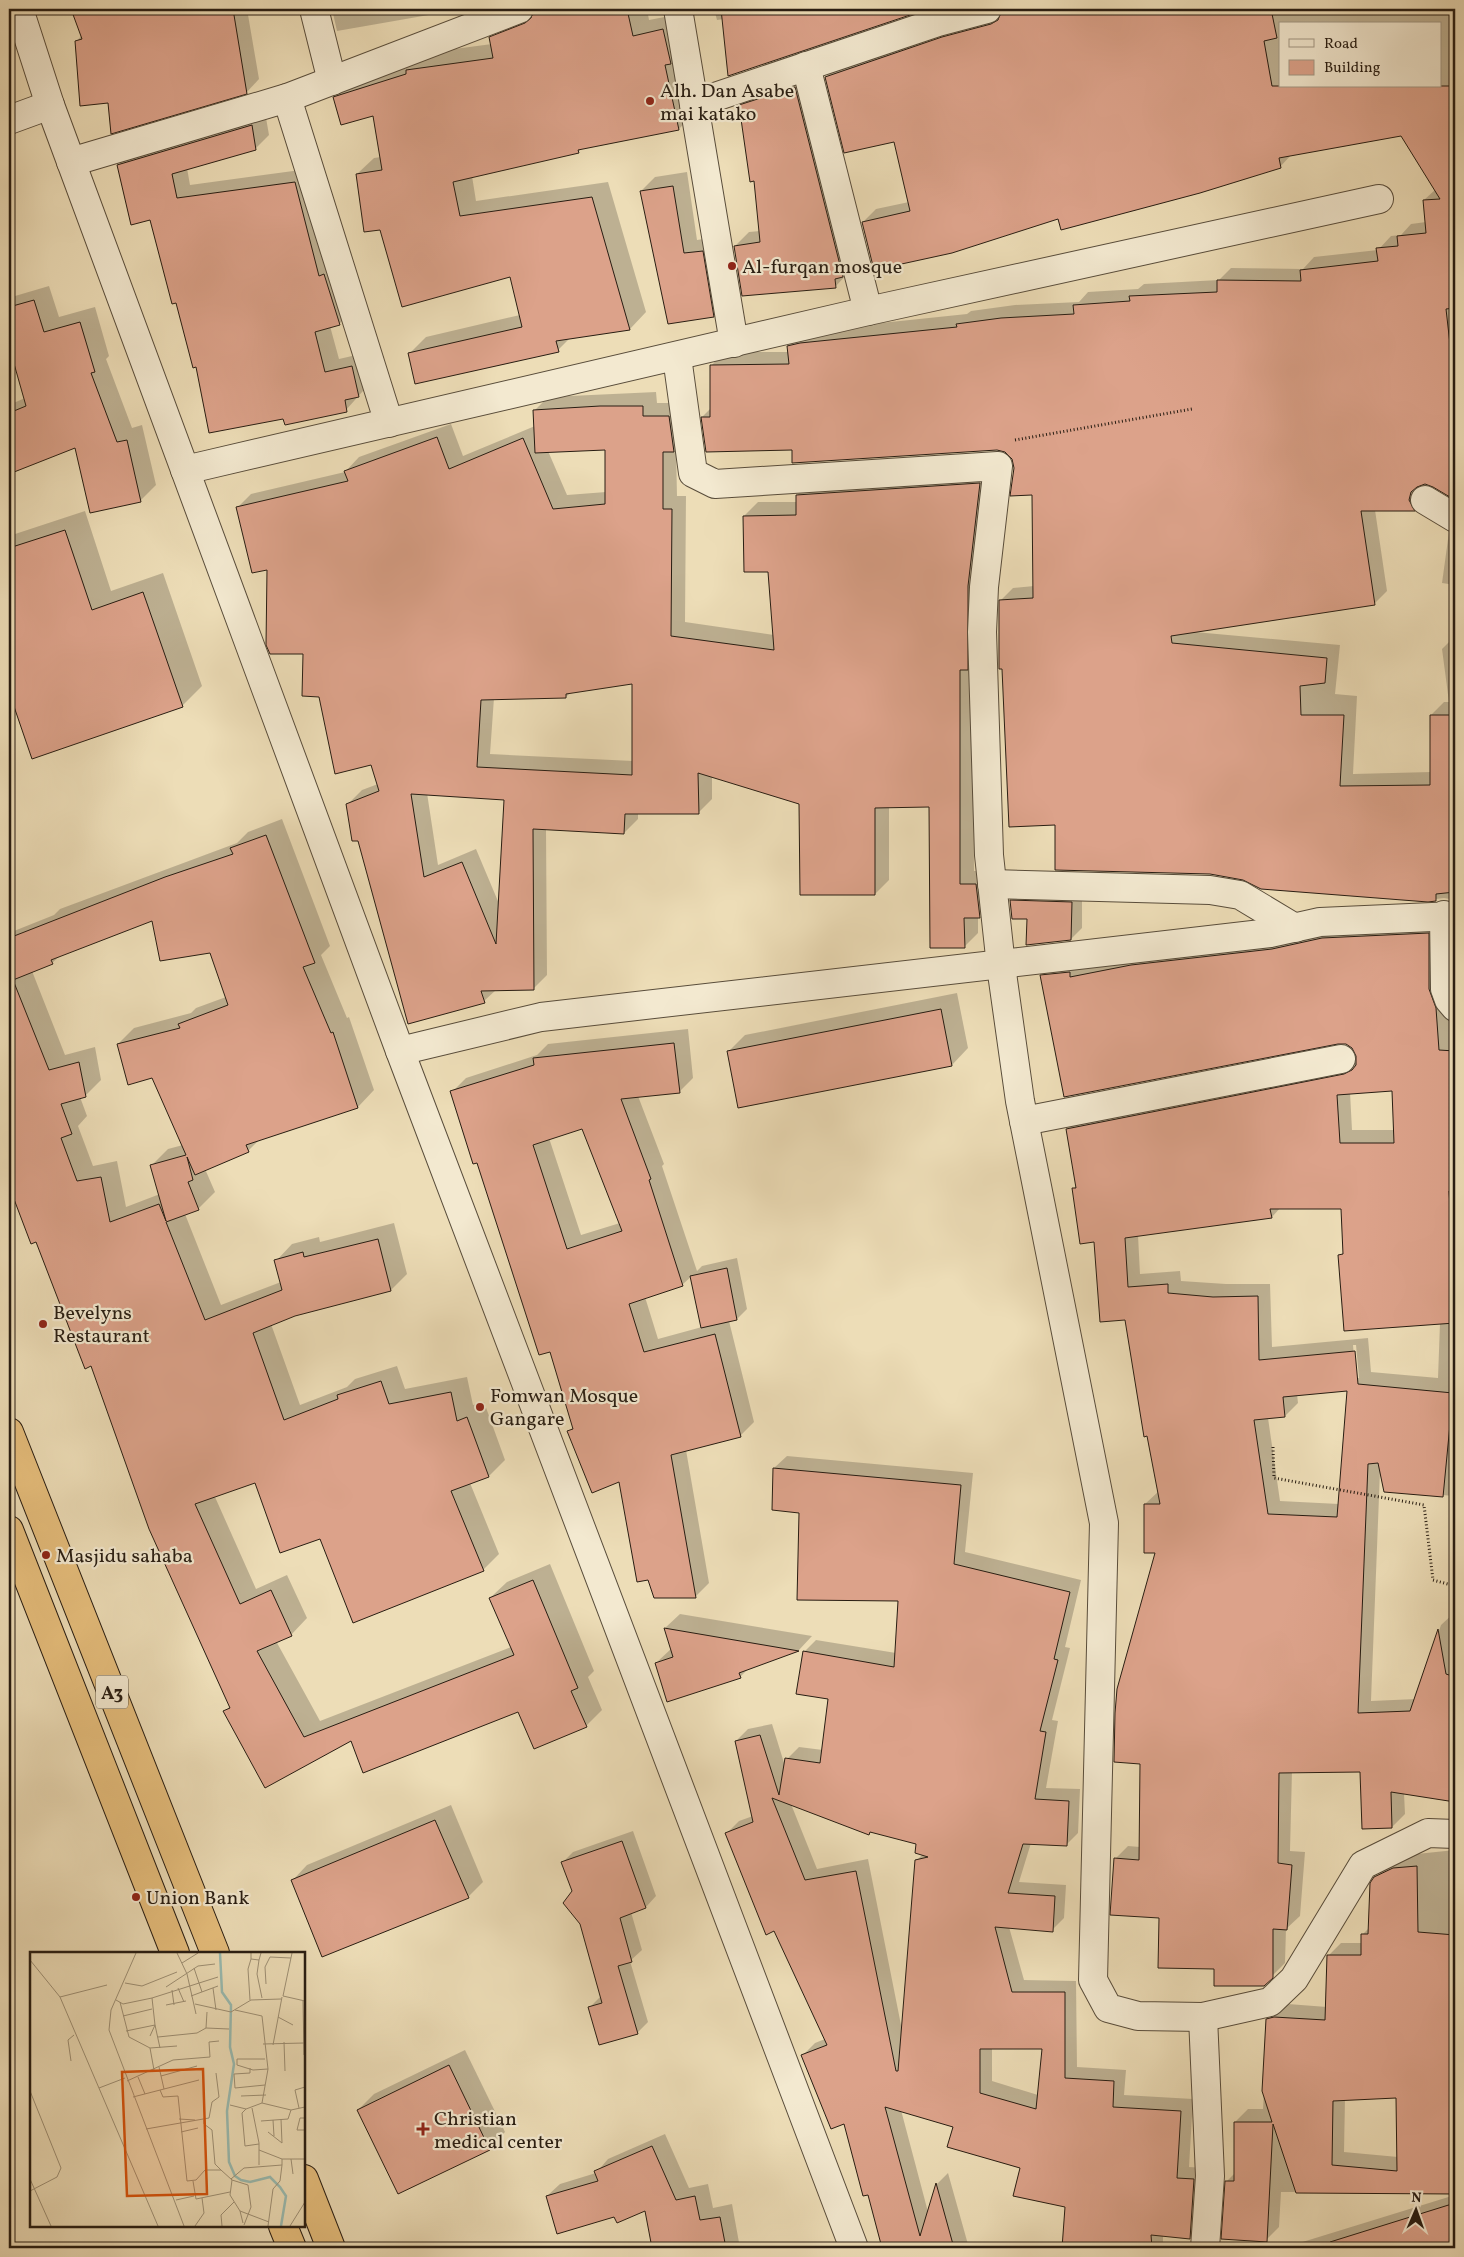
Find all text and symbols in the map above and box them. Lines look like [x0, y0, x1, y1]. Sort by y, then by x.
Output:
legend [1279, 22, 1442, 88]
text: Road [1324, 34, 1358, 55]
text: Building [1324, 58, 1381, 79]
place label: Alh. Dan Asabe mai katako [660, 78, 794, 129]
marker: Alh. Dan Asabe mai katako [644, 95, 656, 107]
place label: Al-furqan mosque [742, 254, 902, 282]
marker: Al-furqan mosque [726, 260, 738, 272]
place label: Bevelyns Restaurant [53, 1300, 150, 1351]
marker: Bevelyns Restaurant [37, 1318, 49, 1330]
place label: Fomwan Mosque Gangare [490, 1383, 638, 1434]
marker: Fomwan Mosque Gangare [474, 1401, 486, 1413]
place label: Masjidu sahaba [56, 1543, 193, 1571]
marker: Masjidu sahaba [40, 1549, 52, 1561]
road number: A3 [96, 1675, 128, 1708]
place label: Union Bank [146, 1885, 249, 1913]
marker: Union Bank [130, 1891, 142, 1903]
inset map [30, 1952, 305, 2227]
place label: Christian medical center [434, 2106, 562, 2157]
marker: Christian medical center [416, 2122, 430, 2136]
north arrow [1392, 2184, 1442, 2234]
text: N [1411, 2189, 1422, 2208]

